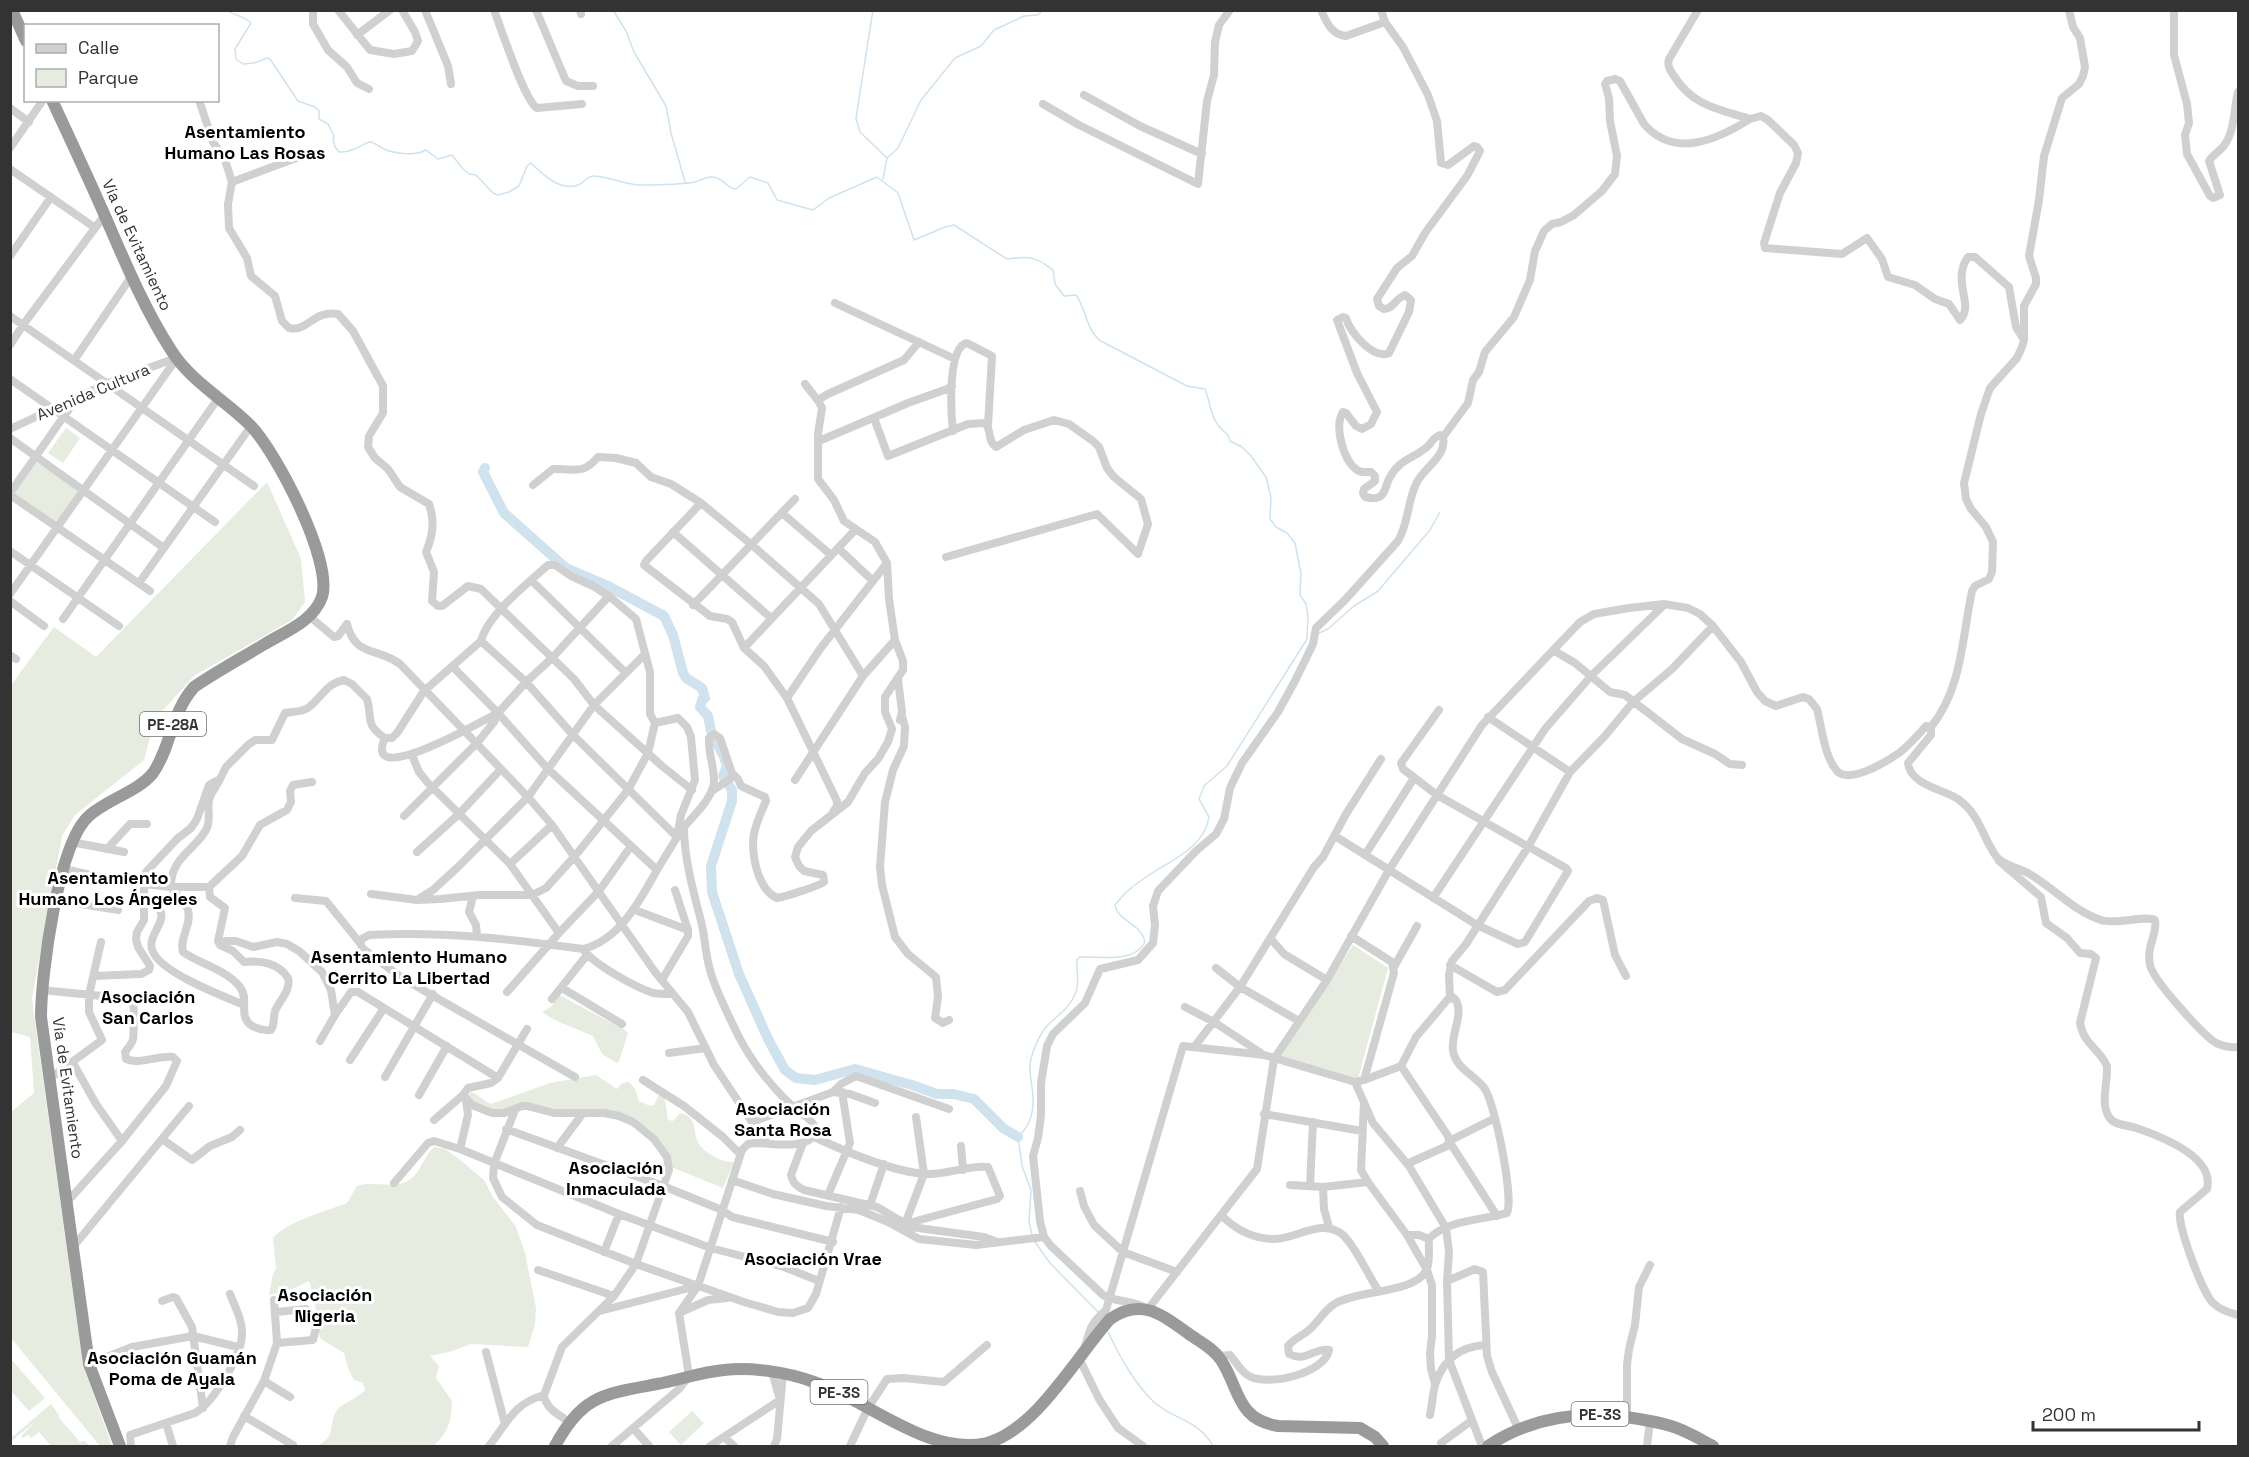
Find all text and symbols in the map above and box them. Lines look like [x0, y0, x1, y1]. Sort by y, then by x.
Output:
legend [24, 24, 219, 102]
text: Calle [78, 36, 119, 59]
text: Parque [78, 66, 139, 89]
district label: Asentamiento Humano Las Rosas [165, 120, 325, 164]
street label: Vía de Evitamiento [97, 176, 177, 314]
street label: Avenida Cultura [33, 359, 153, 425]
road number: PE-28A [140, 712, 206, 736]
district label: Asentamiento Humano Los Ángeles [19, 866, 197, 910]
district label: Asentamiento Humano Cerrito La Libertad [311, 945, 507, 989]
district label: Asociación San Carlos [101, 985, 195, 1029]
street label: Vía de Evitamiento [48, 1016, 88, 1160]
district label: Asociación Santa Rosa [734, 1097, 832, 1141]
district label: Asociación Inmaculada [566, 1156, 667, 1200]
district label: Asociación Vrae [744, 1247, 882, 1270]
district label: Asociación Nigeria [278, 1283, 372, 1327]
district label: Asociación Guamán Poma de Ayala [87, 1346, 257, 1390]
road number: PE-3S [810, 1380, 868, 1404]
scale bar [2033, 1394, 2200, 1432]
road number: PE-3S [1572, 1402, 1628, 1426]
text: 200 m [2042, 1403, 2096, 1426]

